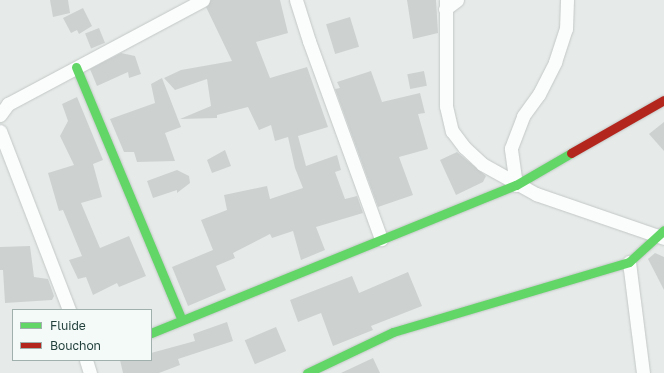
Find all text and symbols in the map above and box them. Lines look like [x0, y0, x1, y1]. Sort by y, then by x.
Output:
legend [12, 309, 152, 361]
text: Fluide [50, 318, 86, 333]
text: Bouchon [50, 338, 101, 353]

